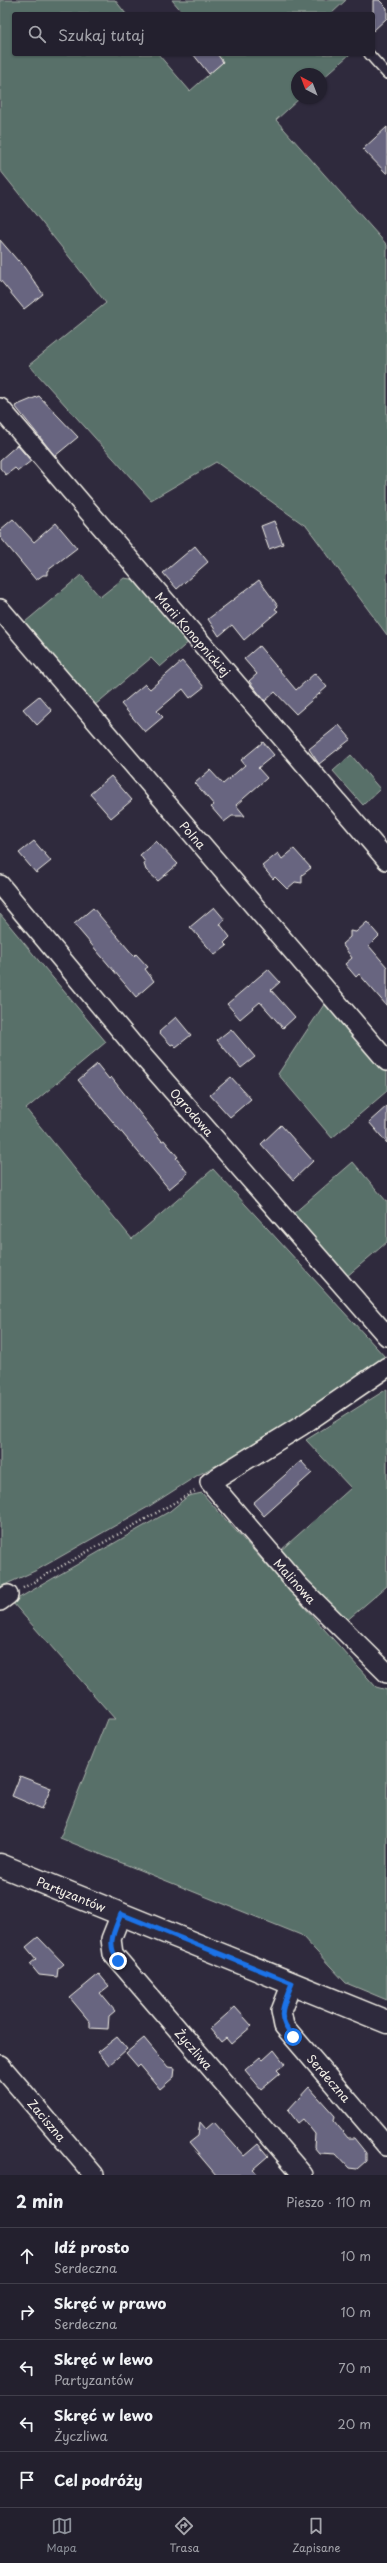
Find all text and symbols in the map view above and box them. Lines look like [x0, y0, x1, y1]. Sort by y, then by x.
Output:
search box [12, 12, 375, 56]
icon: search [26, 23, 48, 45]
text: Szukaj tutaj [58, 23, 145, 46]
north arrow [291, 68, 327, 104]
street label: Marii Konopnickiej [151, 588, 235, 680]
street label: Polna [176, 817, 211, 853]
street label: Ogrodowa [166, 1084, 218, 1140]
street label: Malinowa [270, 1554, 321, 1608]
street label: Partyzantów [34, 1872, 109, 1916]
route end [109, 1952, 127, 1970]
street label: Życzliwa [171, 2024, 217, 2074]
route start [284, 2028, 302, 2046]
street label: Serdeczna [303, 2050, 355, 2106]
street label: Zaciszna [24, 2095, 71, 2146]
text: 2 min [16, 2188, 63, 2214]
text: Pieszo · 110 m [286, 2192, 371, 2211]
text: Idź prosto [54, 2235, 129, 2258]
icon: ahead [16, 2245, 38, 2267]
text: 10 m [341, 2246, 371, 2265]
text: Serdeczna [54, 2258, 117, 2277]
text: Skręć w prawo [54, 2291, 167, 2314]
icon: right [16, 2301, 38, 2323]
text: 10 m [341, 2302, 371, 2321]
text: Serdeczna [54, 2314, 117, 2333]
text: Skręć w lewo [54, 2347, 153, 2370]
icon: left [16, 2357, 38, 2379]
text: 70 m [338, 2358, 371, 2377]
text: Partyzantów [54, 2370, 133, 2389]
text: Skręć w lewo [54, 2403, 153, 2426]
icon: left [16, 2413, 38, 2435]
text: 20 m [337, 2414, 371, 2433]
text: Życzliwa [54, 2426, 108, 2445]
text: Cel podróży [54, 2468, 142, 2491]
icon: arrive [16, 2469, 38, 2491]
tab: Mapa [46, 2515, 77, 2556]
tab: Trasa [169, 2515, 199, 2556]
tab: Zapisane [292, 2515, 341, 2556]

